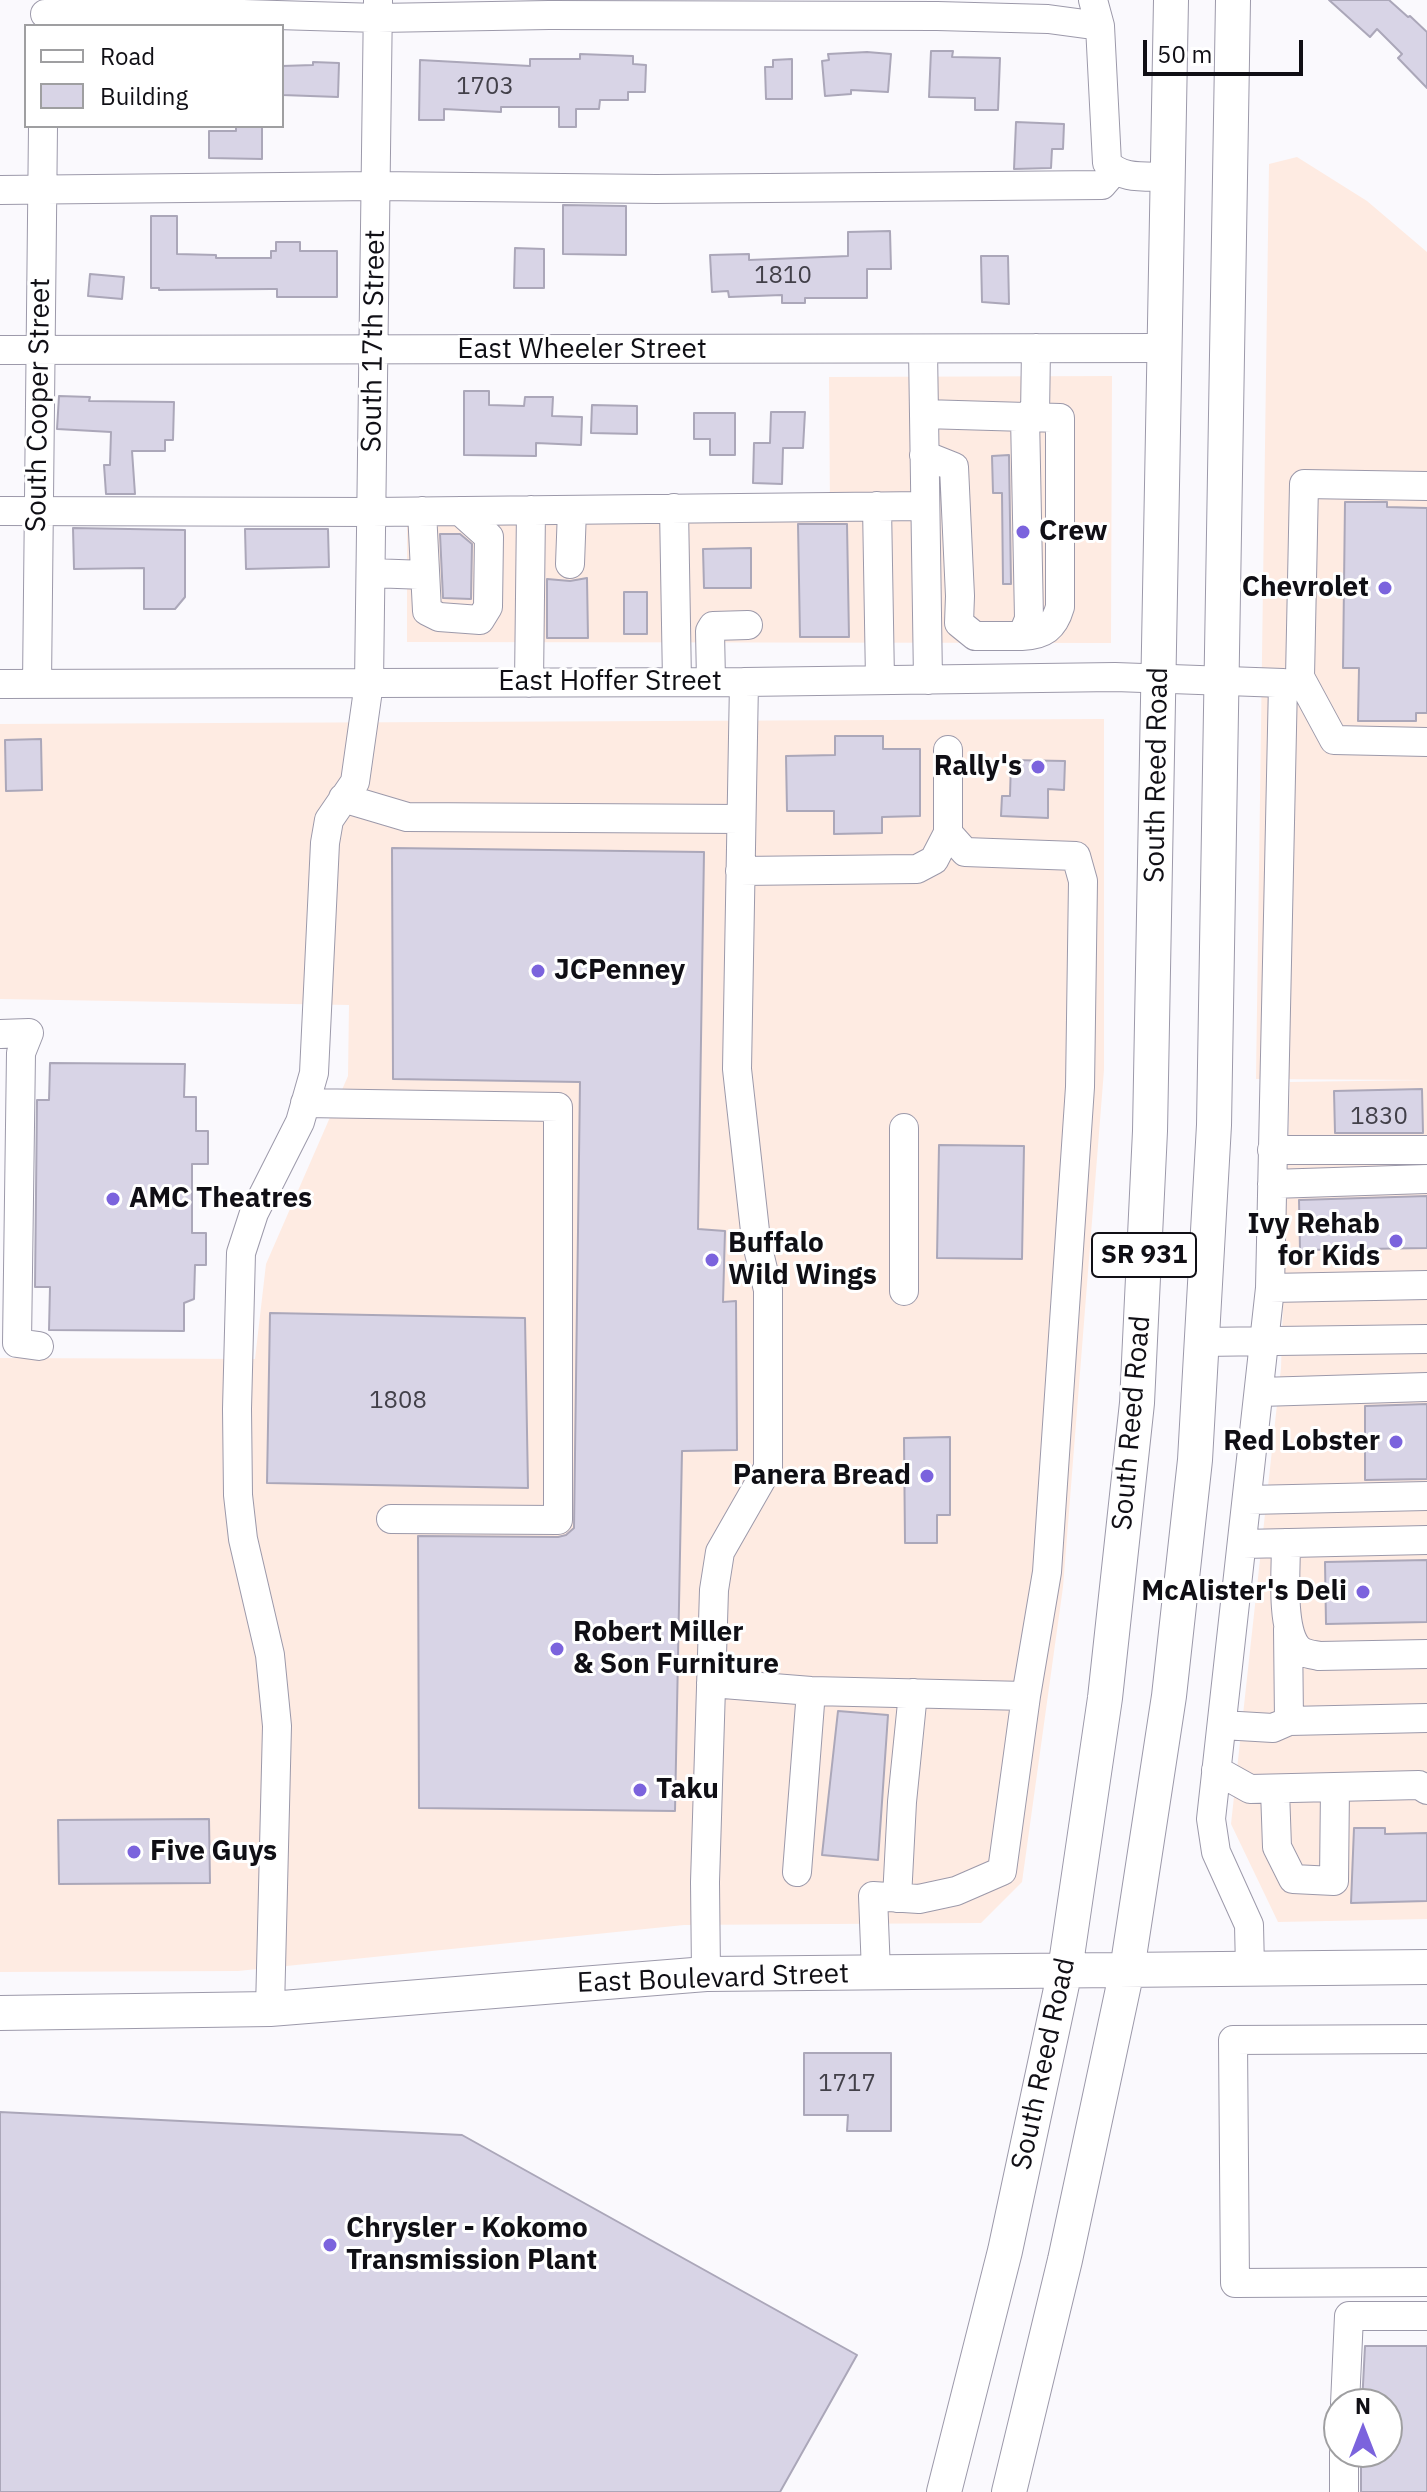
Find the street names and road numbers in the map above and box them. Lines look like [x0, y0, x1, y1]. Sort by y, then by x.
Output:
street label: South 17th Street [355, 229, 393, 453]
street label: South Cooper Street [20, 278, 58, 532]
street label: East Wheeler Street [457, 333, 707, 367]
street label: East Hoffer Street [498, 665, 722, 699]
street label: South Reed Road [1138, 667, 1176, 883]
road number: SR 931 [1092, 1233, 1196, 1277]
street label: South Reed Road [1106, 1314, 1158, 1532]
street label: South Reed Road [1005, 1955, 1083, 2173]
street label: East Boulevard Street [576, 1957, 850, 2001]

